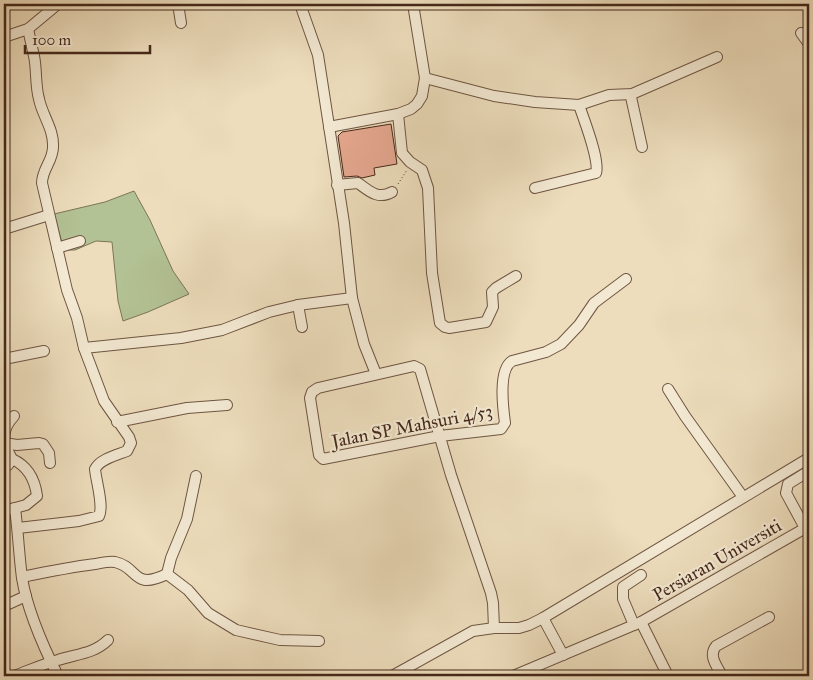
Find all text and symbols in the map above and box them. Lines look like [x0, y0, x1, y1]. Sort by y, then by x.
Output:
scale bar [25, 22, 150, 54]
text: 100 m [32, 31, 72, 49]
street label: Jalan SP Mahsuri 4/53 [328, 400, 494, 454]
street label: Persiaran Universiti [649, 514, 785, 606]

